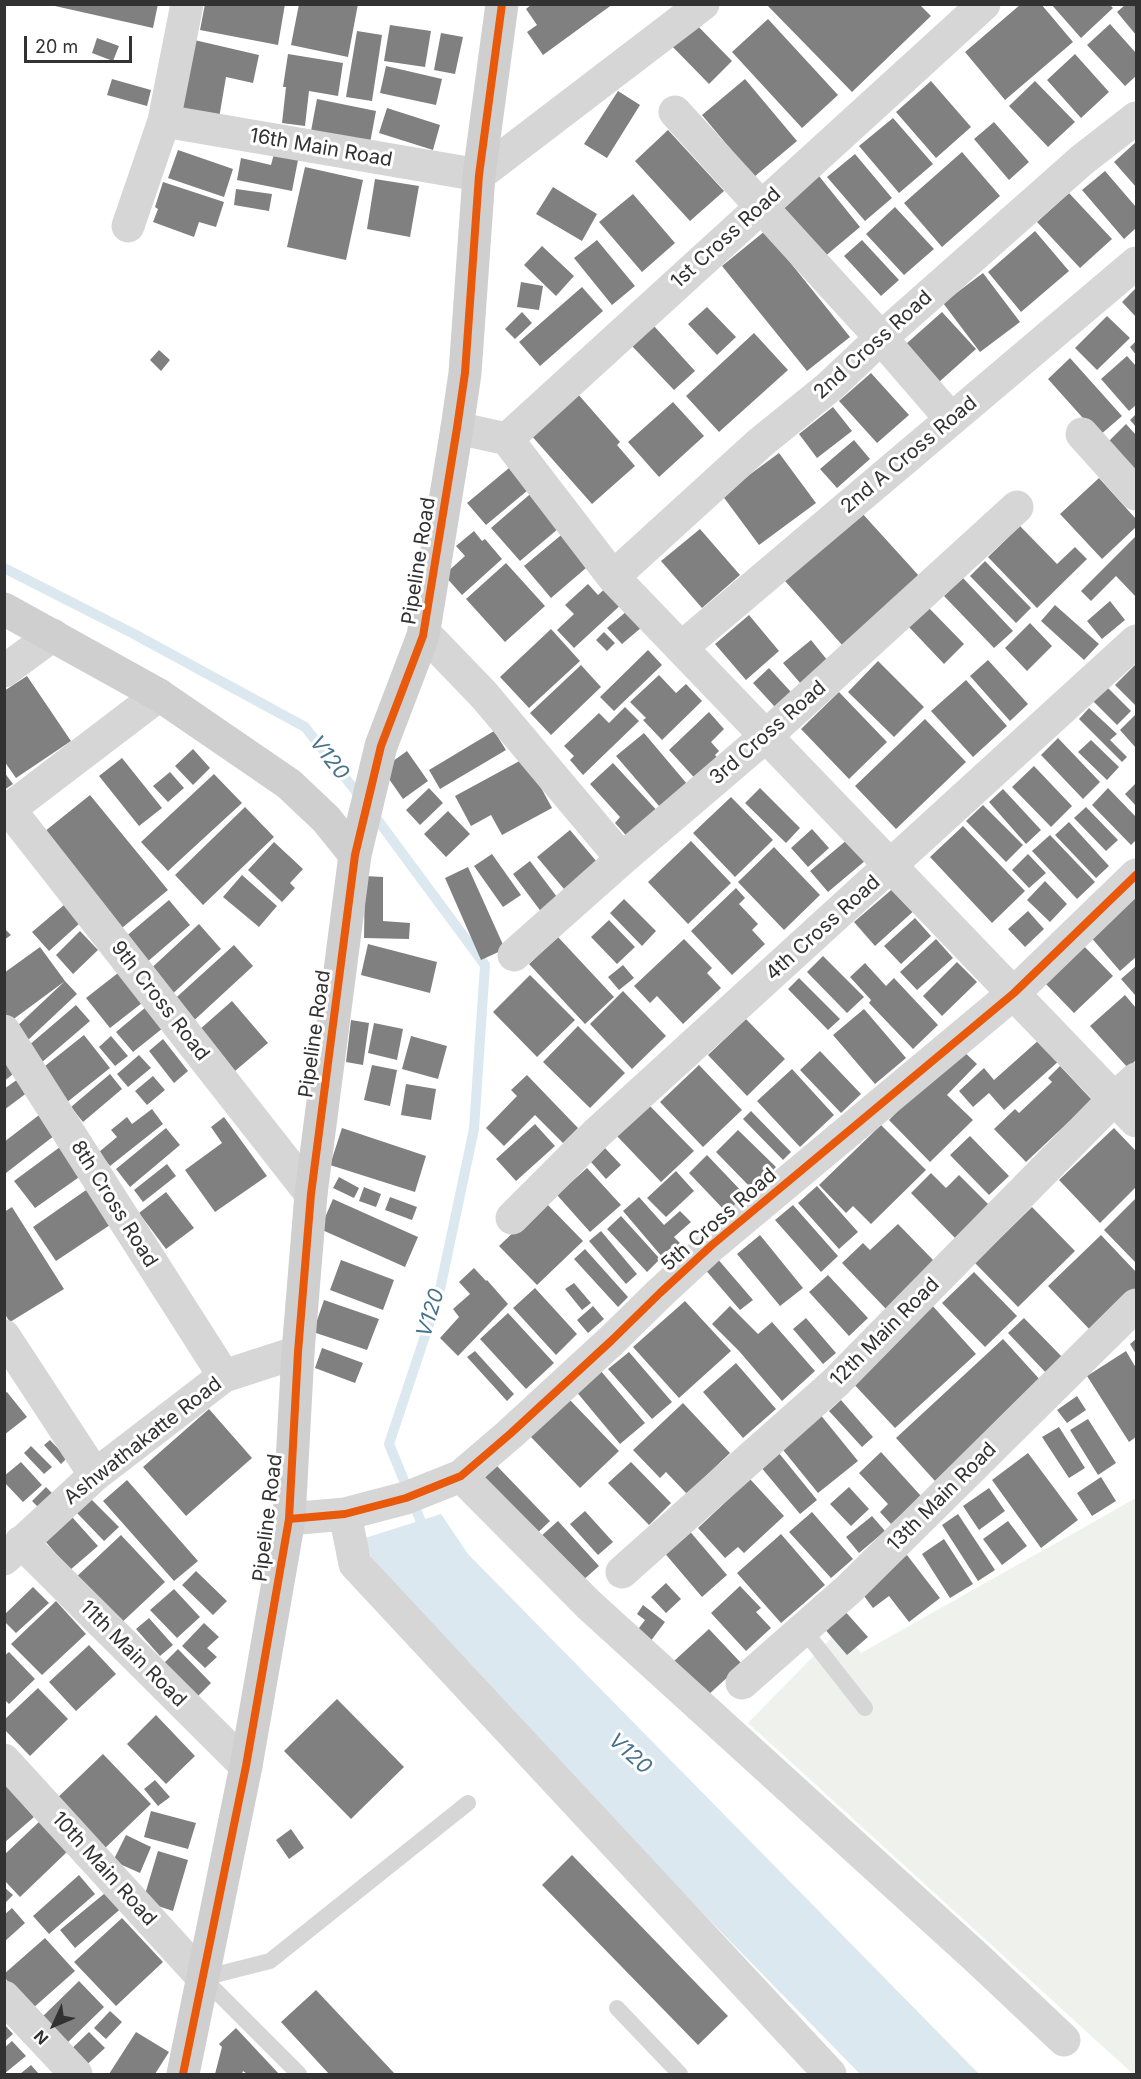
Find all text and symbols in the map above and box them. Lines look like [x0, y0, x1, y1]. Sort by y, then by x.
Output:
scale bar [27, 24, 135, 62]
text: 20 m [35, 36, 78, 57]
street label: 16th Main Road [248, 124, 394, 172]
street label: 1st Cross Road [666, 182, 786, 294]
street label: 2nd Cross Road [809, 286, 937, 404]
street label: 2nd A Cross Road [836, 391, 982, 519]
street label: Pipeline Road [397, 496, 441, 626]
street label: 3rd Cross Road [705, 676, 831, 790]
water label: V120 [304, 731, 354, 785]
street label: 4th Cross Road [761, 870, 885, 986]
street label: 9th Cross Road [106, 936, 214, 1066]
street label: Pipeline Road [294, 969, 336, 1099]
street label: 8th Cross Road [65, 1136, 163, 1272]
street label: 5th Cross Road [656, 1163, 782, 1277]
street label: 12th Main Road [826, 1273, 944, 1391]
water label: V120 [412, 1286, 450, 1340]
street label: Ashwathakatte Road [59, 1372, 227, 1510]
street label: 13th Main Road [882, 1437, 1002, 1557]
street label: Pipeline Road [248, 1453, 288, 1583]
street label: 11th Main Road [75, 1596, 191, 1712]
water label: V120 [603, 1728, 657, 1780]
street label: 10th Main Road [47, 1807, 161, 1931]
north arrow [24, 1995, 84, 2055]
text: N [30, 2026, 52, 2049]

